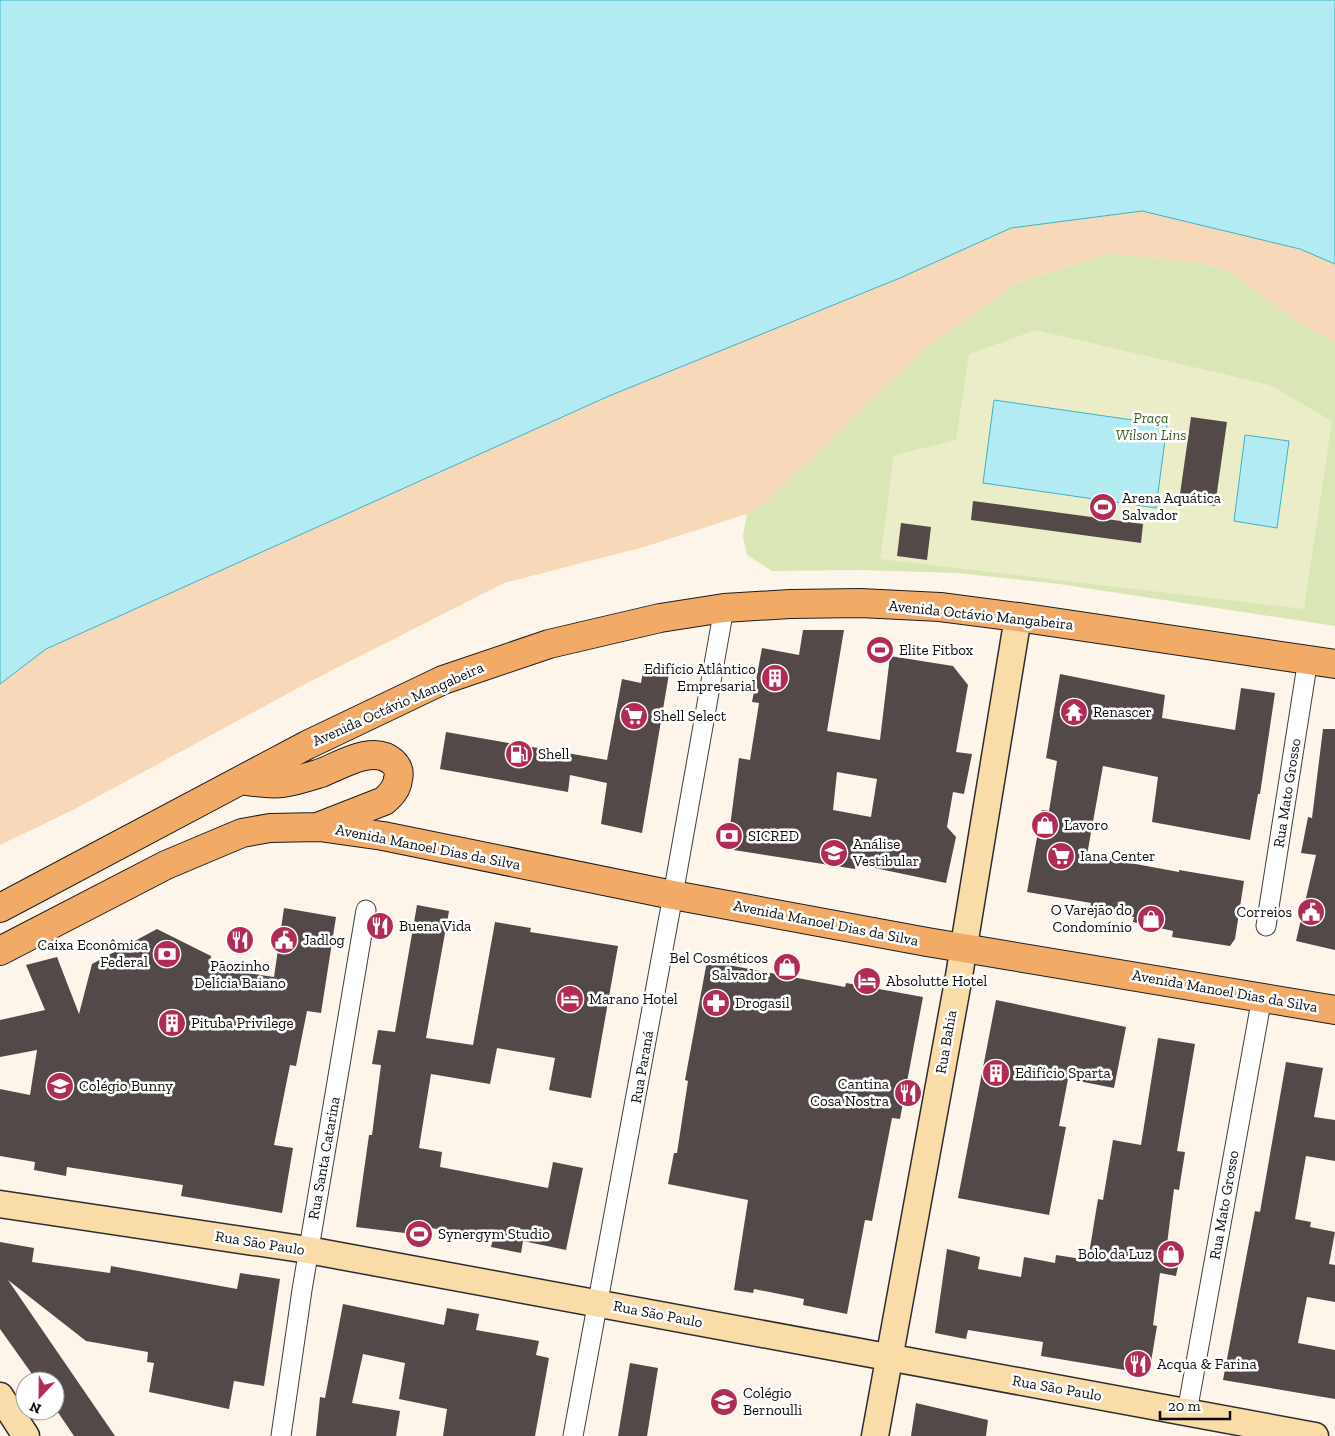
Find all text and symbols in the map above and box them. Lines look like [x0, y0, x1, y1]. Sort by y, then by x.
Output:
park label: Praça Wilson Lins [1115, 409, 1187, 444]
place label: Arena Aquática Salvador [1122, 489, 1221, 524]
sports icon: Arena Aquática Salvador [1088, 492, 1118, 522]
street label: Avenida Octávio Mangabeira [888, 596, 1074, 634]
sports icon: Elite Fitbox [865, 635, 895, 665]
place label: Elite Fitbox [899, 641, 974, 659]
street label: Avenida Octávio Mangabeira [310, 658, 486, 750]
place label: Edifício Atlântico Empresarial [644, 660, 756, 695]
building icon: Edifício Atlântico Empresarial [760, 663, 790, 693]
temple icon: Renascer [1059, 697, 1089, 727]
supermarket icon: Shell Select [619, 701, 649, 731]
place label: Renascer [1093, 703, 1152, 721]
place label: Shell Select [653, 707, 727, 725]
street label: Rua Mato Grosso [1269, 737, 1305, 849]
fuel station icon: Shell [504, 739, 534, 769]
place label: Shell [538, 745, 569, 763]
shop icon: Lavoro [1030, 810, 1060, 840]
place label: Lavoro [1064, 816, 1108, 834]
street label: Avenida Manoel Dias da Silva [334, 820, 522, 874]
bank icon: SICRED [714, 821, 744, 851]
place label: SICRED [748, 827, 799, 845]
place label: Análise Vestibular [852, 835, 919, 870]
school or university icon: Análise Vestibular [819, 838, 849, 868]
supermarket icon: Iana Center [1046, 841, 1076, 871]
place label: Iana Center [1080, 847, 1155, 865]
street label: Avenida Manoel Dias da Silva [732, 896, 920, 950]
public building icon: Correios [1296, 897, 1326, 927]
place label: O Varejão do Condomínio [1051, 901, 1132, 936]
place label: Correios [1236, 903, 1292, 921]
shop icon: O Varejão do Condomínio [1136, 904, 1166, 934]
restaurant icon: Buena Vida [365, 911, 395, 941]
place label: Buena Vida [399, 917, 471, 935]
restaurant icon: Pãozinho Delícia Baiano [225, 925, 255, 955]
public building icon: Jadlog [269, 925, 299, 955]
place label: Jadlog [303, 931, 345, 949]
place label: Caixa Econômica Federal [37, 936, 148, 971]
bank icon: Caixa Econômica Federal [152, 939, 182, 969]
place label: Bel Cosméticos Salvador [670, 949, 768, 984]
shop icon: Bel Cosméticos Salvador [772, 952, 802, 982]
place label: Pãozinho Delícia Baiano [194, 957, 286, 992]
hotel icon: Absolutte Hotel [852, 966, 882, 996]
street label: Avenida Manoel Dias da Silva [1131, 966, 1319, 1016]
place label: Absolutte Hotel [886, 972, 987, 990]
hotel icon: Marano Hotel [555, 984, 585, 1014]
pharmacy icon: Drogasil [701, 988, 731, 1018]
place label: Marano Hotel [589, 990, 678, 1008]
place label: Drogasil [735, 994, 790, 1012]
building icon: Pituba Privilege [157, 1008, 187, 1038]
street label: Rua Bahia [932, 1009, 960, 1075]
place label: Pituba Privilege [191, 1014, 294, 1032]
street label: Rua Paraná [627, 1029, 657, 1105]
building icon: Edifício Sparta [981, 1058, 1011, 1088]
place label: Edifício Sparta [1015, 1064, 1111, 1082]
school or university icon: Colégio Bunny [45, 1071, 75, 1101]
place label: Cantina Cosa Nostra [810, 1075, 889, 1110]
place label: Colégio Bunny [79, 1077, 173, 1095]
restaurant icon: Cantina Cosa Nostra [893, 1078, 923, 1108]
street label: Rua Santa Catarina [304, 1095, 344, 1221]
street label: Rua Mato Grosso [1206, 1149, 1243, 1261]
sports icon: Synergym Studio [404, 1219, 434, 1249]
place label: Synergym Studio [438, 1225, 550, 1243]
street label: Rua São Paulo [214, 1227, 306, 1259]
shop icon: Bolo da Luz [1156, 1239, 1186, 1269]
place label: Bolo da Luz [1078, 1245, 1152, 1263]
street label: Rua São Paulo [612, 1297, 704, 1332]
restaurant icon: Acqua & Farina [1123, 1349, 1153, 1379]
place label: Acqua & Farina [1157, 1355, 1257, 1373]
north arrow [15, 1371, 65, 1421]
street label: Rua São Paulo [1011, 1371, 1103, 1405]
place label: Colégio Bernoulli [743, 1384, 802, 1419]
school or university icon: Colégio Bernoulli [709, 1387, 739, 1417]
scale bar [1160, 1388, 1230, 1420]
text: 20 m [1168, 1397, 1201, 1415]
text: N [27, 1398, 43, 1417]

